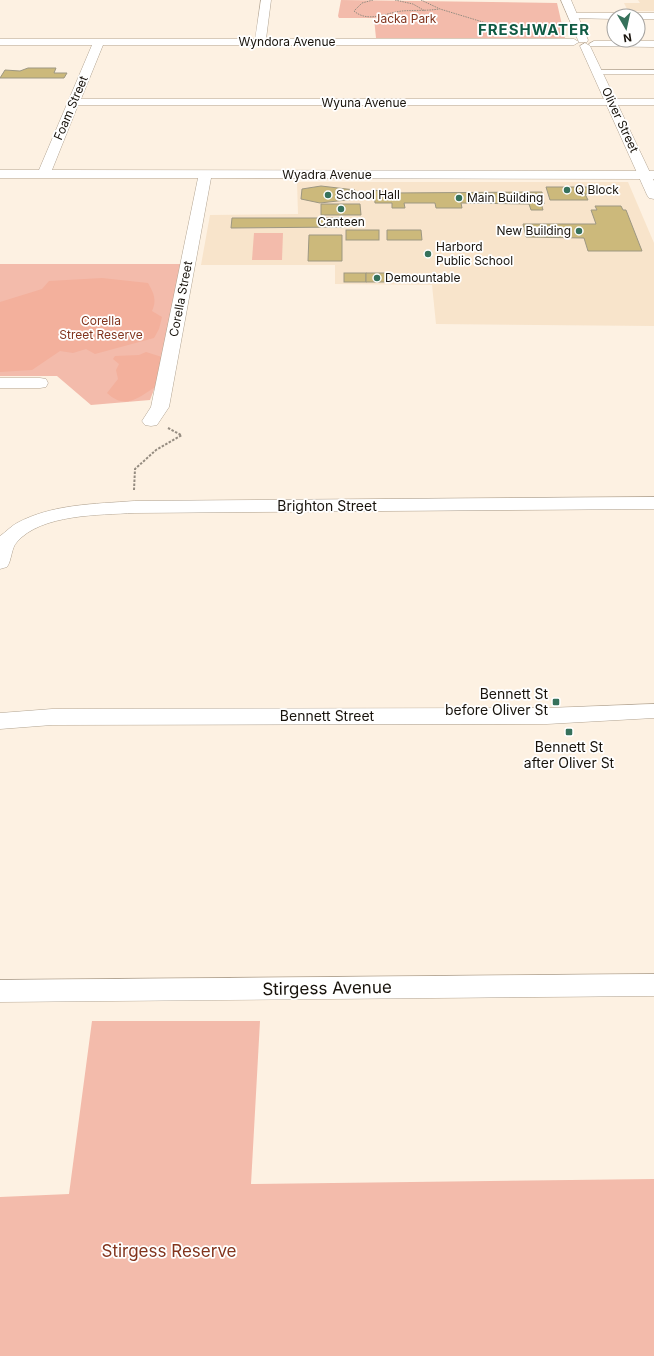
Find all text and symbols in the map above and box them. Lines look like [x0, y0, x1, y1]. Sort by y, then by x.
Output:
north arrow [606, 8, 646, 48]
park label: Jacka Park [374, 11, 437, 26]
district label: FRESHWATER [478, 20, 590, 39]
text: N [622, 30, 633, 45]
street label: Wyndora Avenue [239, 34, 335, 49]
street label: Foam Street [50, 73, 91, 142]
street label: Oliver Street [599, 85, 642, 155]
street label: Wyuna Avenue [321, 95, 407, 110]
street label: Wyadra Avenue [282, 167, 372, 182]
place label: Q Block [575, 182, 619, 197]
marker: Q Block [562, 185, 572, 195]
place label: School Hall [336, 187, 400, 202]
marker: School Hall [323, 190, 333, 200]
place label: Main Building [467, 190, 543, 205]
marker: Main Building [454, 193, 464, 203]
marker: Canteen [336, 204, 346, 214]
place label: Canteen [317, 214, 365, 229]
place label: New Building [497, 223, 571, 238]
marker: New Building [574, 226, 584, 236]
place label: Harbord Public School [436, 239, 513, 268]
marker: Harbord Public School [423, 249, 433, 259]
street label: Corella Street [166, 260, 195, 338]
place label: Demountable [385, 270, 461, 285]
marker: Demountable [372, 273, 382, 283]
park label: Corella Street Reserve [59, 313, 143, 342]
street label: Brighton Street [277, 497, 377, 514]
place label: Bennett St before Oliver St [445, 685, 548, 718]
marker: Bennett St before Oliver St [551, 697, 561, 707]
street label: Bennett Street [280, 707, 375, 724]
marker: Bennett St after Oliver St [564, 727, 574, 737]
place label: Bennett St after Oliver St [524, 738, 615, 771]
street label: Stirgess Avenue [262, 977, 392, 999]
park label: Stirgess Reserve [101, 1241, 237, 1261]

